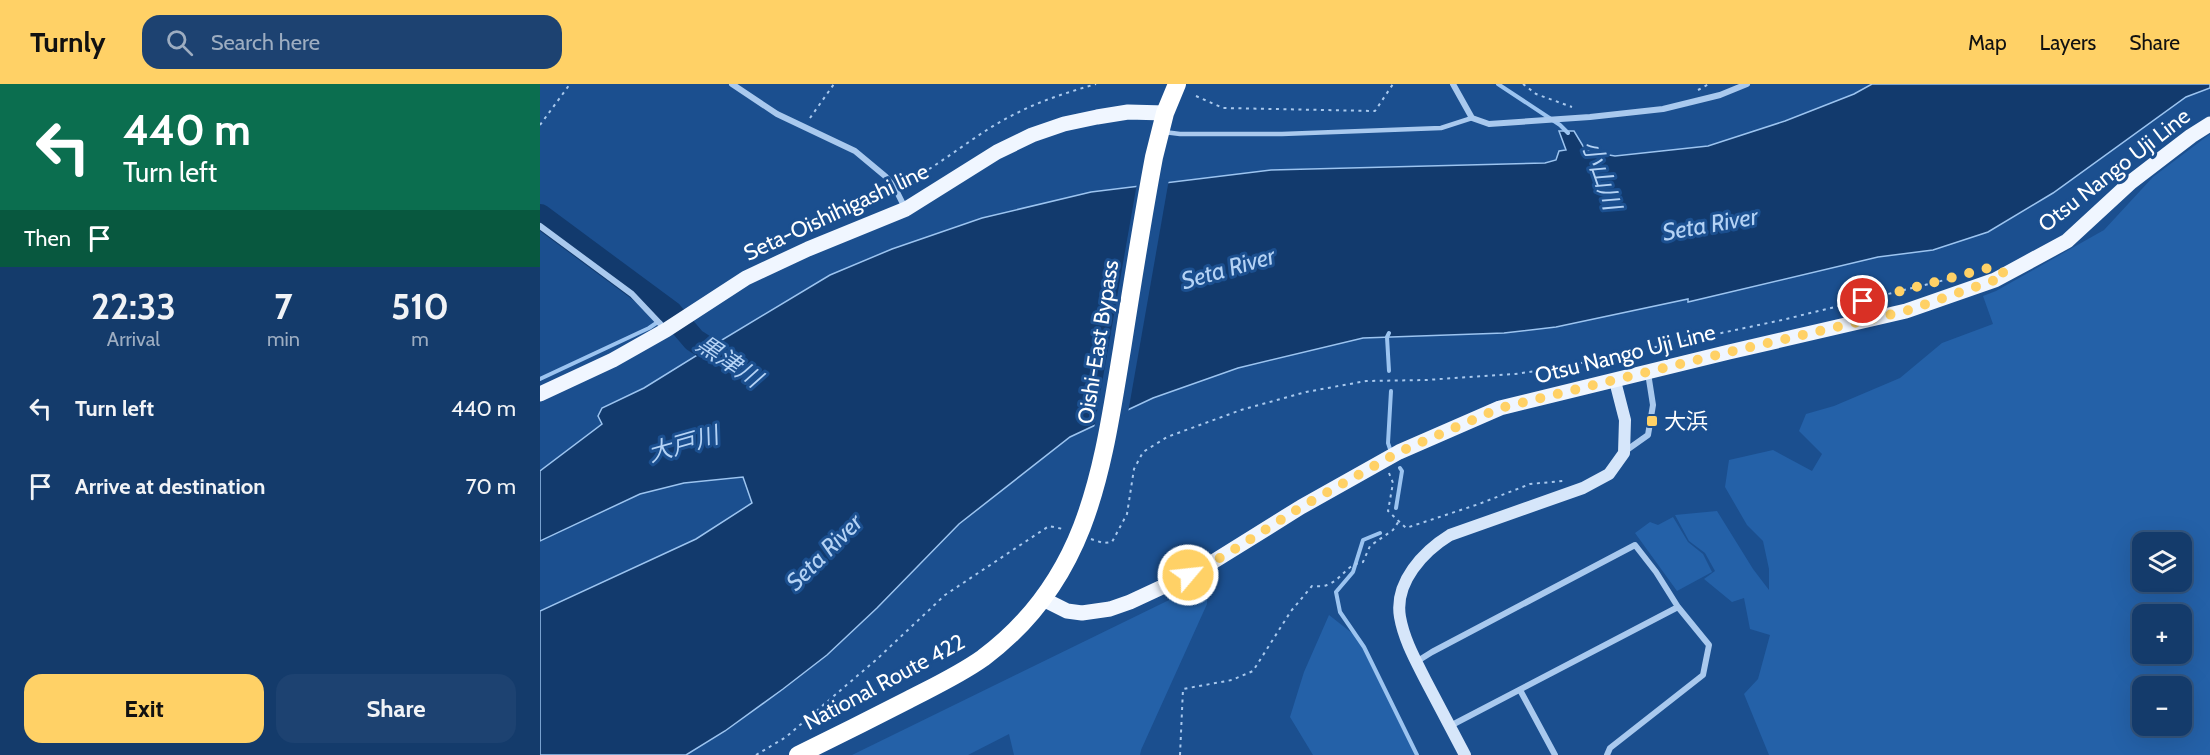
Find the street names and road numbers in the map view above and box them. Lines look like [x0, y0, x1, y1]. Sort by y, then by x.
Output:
street label: Otsu Nango Uji Line [2033, 102, 2195, 238]
street label: Seta-Oishihigashi line [739, 157, 933, 267]
street label: Oishi-East Bypass [1072, 258, 1124, 426]
street label: Otsu Nango Uji Line [1532, 318, 1718, 390]
street label: National Route 422 [799, 628, 969, 736]

